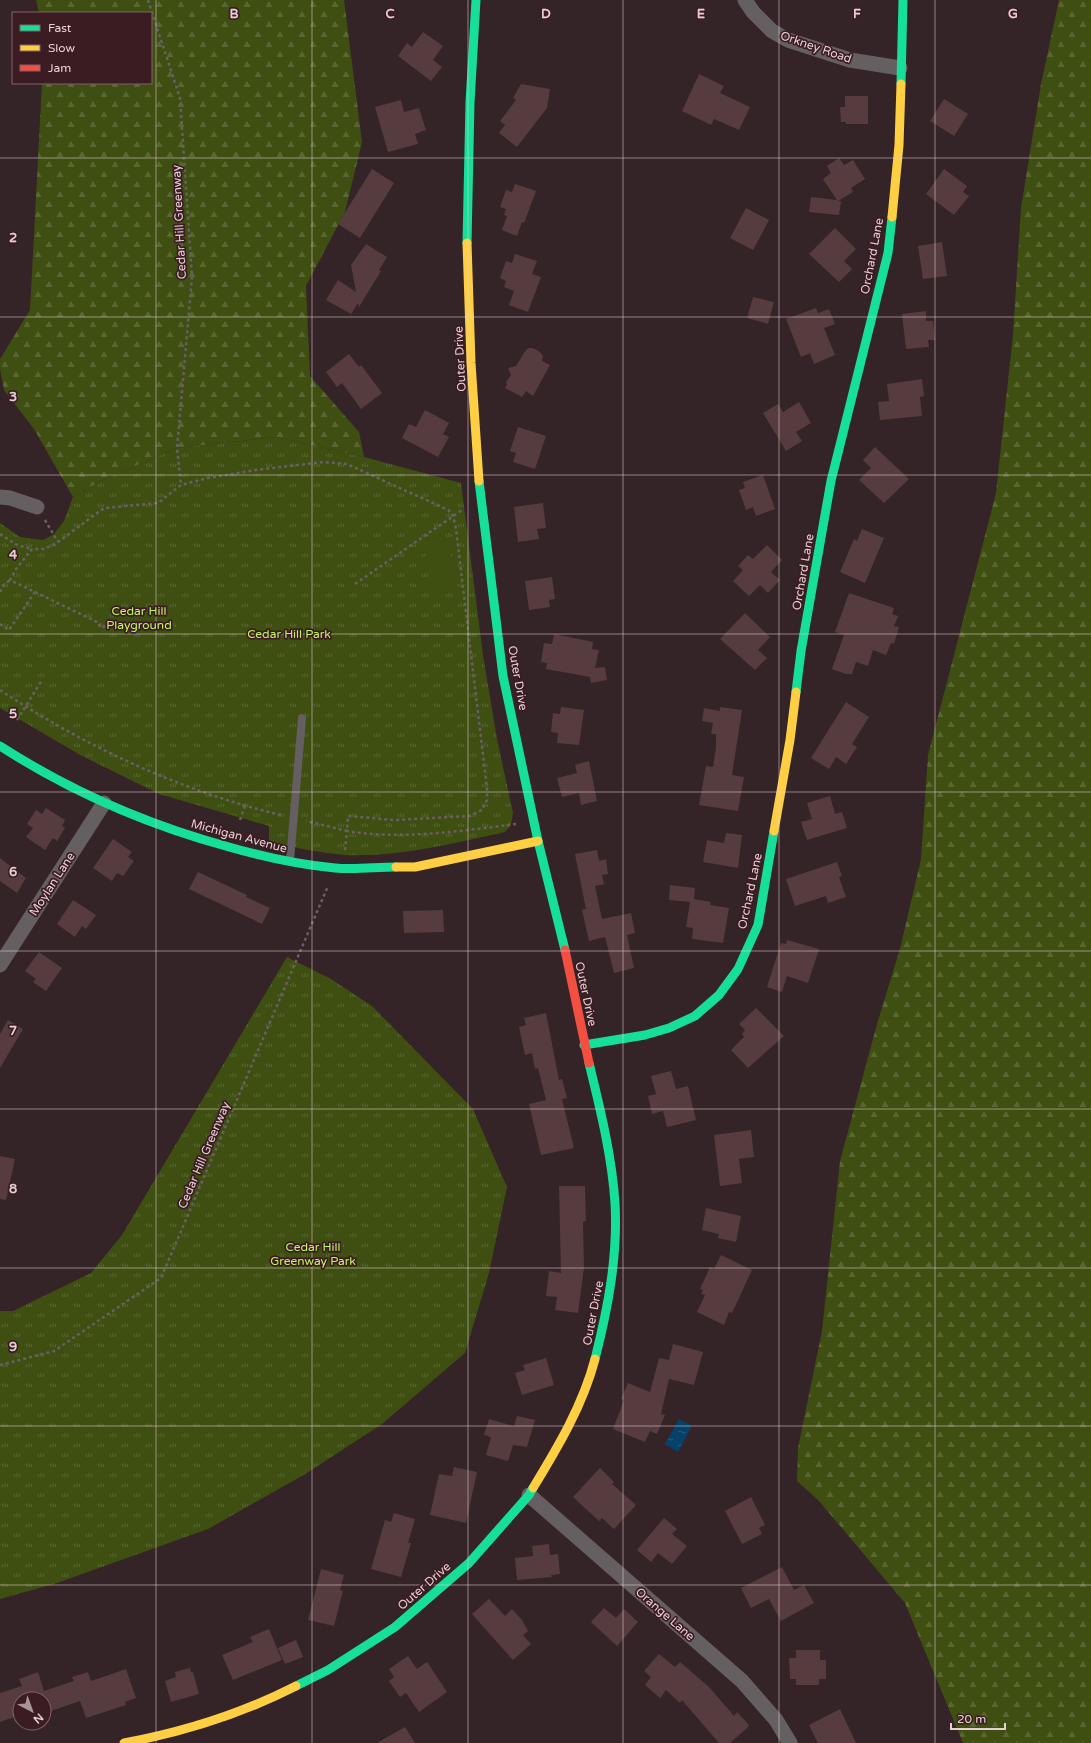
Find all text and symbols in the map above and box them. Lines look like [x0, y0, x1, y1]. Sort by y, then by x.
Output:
text: B [229, 6, 239, 22]
text: C [385, 6, 395, 22]
text: D [541, 6, 551, 22]
text: E [697, 6, 705, 22]
text: F [853, 6, 861, 22]
text: G [1008, 6, 1018, 22]
legend [12, 12, 152, 84]
text: Fast [48, 21, 72, 35]
street label: Orkney Road [778, 28, 854, 66]
text: Slow [48, 41, 75, 55]
text: Jam [48, 61, 71, 75]
street label: Cedar Hill Greenway [169, 164, 189, 280]
street label: Orchard Lane [858, 216, 886, 295]
text: 2 [9, 230, 17, 246]
street label: Outer Drive [451, 326, 469, 392]
text: 3 [9, 389, 17, 405]
street label: Orchard Lane [789, 532, 817, 611]
text: 4 [9, 547, 18, 563]
park label: Cedar Hill Playground [106, 604, 172, 632]
park label: Cedar Hill Park [247, 627, 331, 641]
street label: Outer Drive [505, 645, 531, 712]
text: 5 [9, 706, 17, 722]
street label: Michigan Avenue [189, 816, 289, 856]
street label: Moylan Lane [26, 849, 78, 918]
street label: Orchard Lane [735, 852, 765, 930]
text: 6 [9, 864, 17, 880]
street label: Outer Drive [572, 960, 600, 1028]
text: 7 [9, 1023, 17, 1039]
street label: Cedar Hill Greenway [175, 1099, 233, 1211]
text: 8 [9, 1181, 17, 1197]
park label: Cedar Hill Greenway Park [270, 1240, 356, 1268]
street label: Outer Drive [580, 1279, 606, 1346]
text: 9 [9, 1339, 17, 1355]
street label: Outer Drive [395, 1559, 453, 1613]
street label: Orange Lane [633, 1585, 697, 1644]
north arrow [12, 1691, 52, 1731]
scale bar [951, 1705, 1005, 1731]
text: N [31, 1710, 46, 1726]
text: 20 m [957, 1712, 986, 1726]

